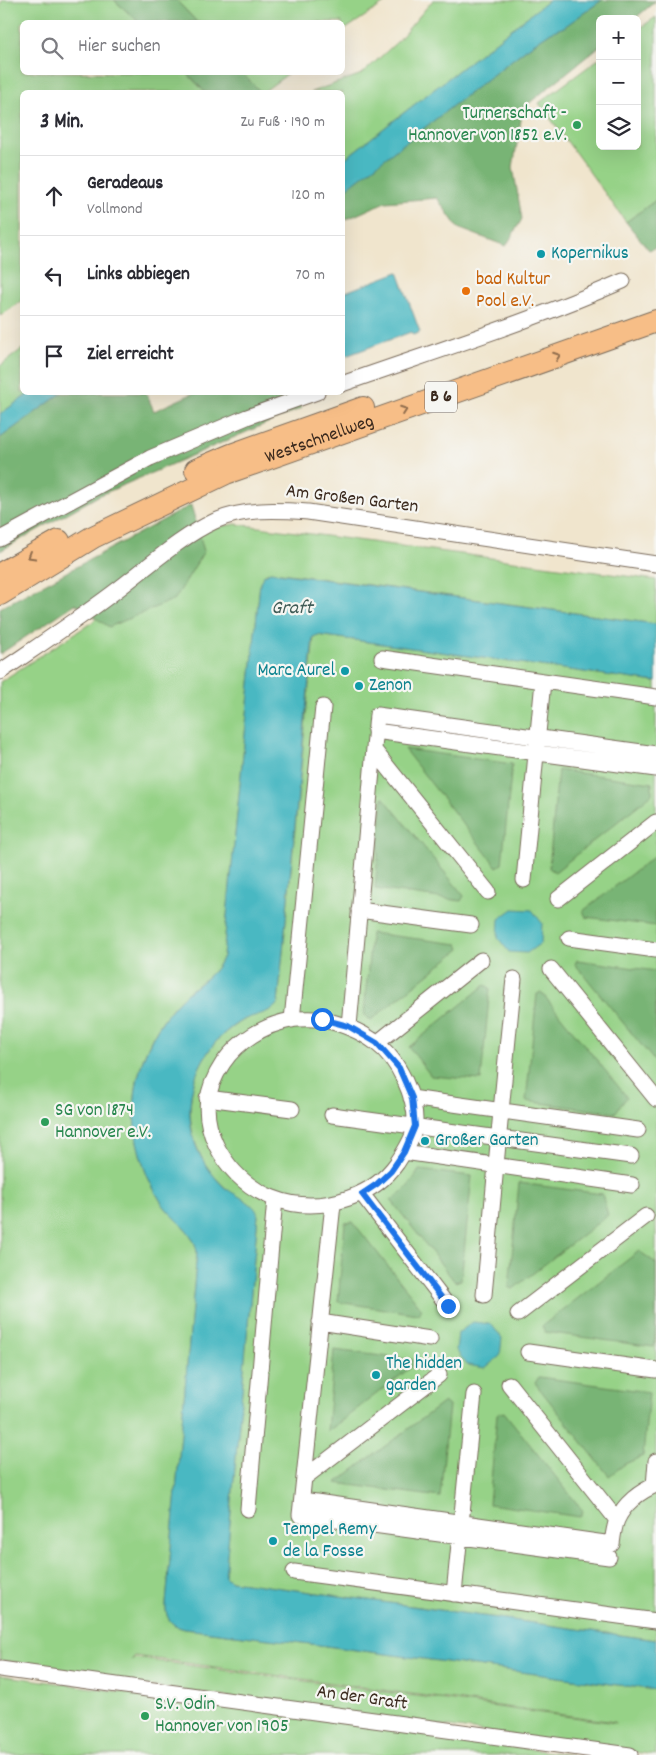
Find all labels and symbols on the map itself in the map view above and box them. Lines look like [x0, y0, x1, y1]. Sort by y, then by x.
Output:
place label: Turnerschaft - Hannover von 1852 e.V. [408, 101, 567, 150]
marker: Turnerschaft - Hannover von 1852 e.V. [571, 119, 583, 131]
place label: Kopernikus [551, 241, 629, 268]
marker: Kopernikus [535, 248, 547, 260]
place label: bad Kultur Pool e.V. [476, 267, 550, 316]
marker: bad Kultur Pool e.V. [460, 285, 472, 297]
one-way arrow [552, 352, 560, 362]
road number: B 6 [425, 382, 457, 412]
one-way arrow [399, 406, 407, 416]
street label: Westschnellweg [261, 408, 378, 472]
street label: Am Großen Garten [284, 478, 420, 522]
one-way arrow [28, 550, 37, 560]
water label: Graft [271, 595, 314, 623]
place label: Marc Aurel [257, 658, 335, 685]
marker: Marc Aurel [339, 665, 351, 677]
place label: Zenon [369, 673, 412, 700]
marker: Zenon [353, 680, 365, 692]
route start [311, 1008, 334, 1031]
place label: SG von 1874 Hannover e.V. [55, 1098, 151, 1147]
marker: SG von 1874 Hannover e.V. [39, 1116, 51, 1128]
place label: Großer Garten [435, 1128, 539, 1155]
marker: Großer Garten [419, 1135, 431, 1147]
route end [437, 1295, 460, 1318]
place label: The hidden garden [386, 1351, 462, 1400]
marker: The hidden garden [370, 1369, 382, 1381]
place label: Tempel Remy de la Fosse [283, 1517, 377, 1566]
marker: Tempel Remy de la Fosse [267, 1535, 279, 1547]
street label: An der Graft [315, 1679, 409, 1719]
place label: S.V. Odin Hannover von 1905 [155, 1692, 289, 1741]
marker: S.V. Odin Hannover von 1905 [139, 1710, 151, 1722]

